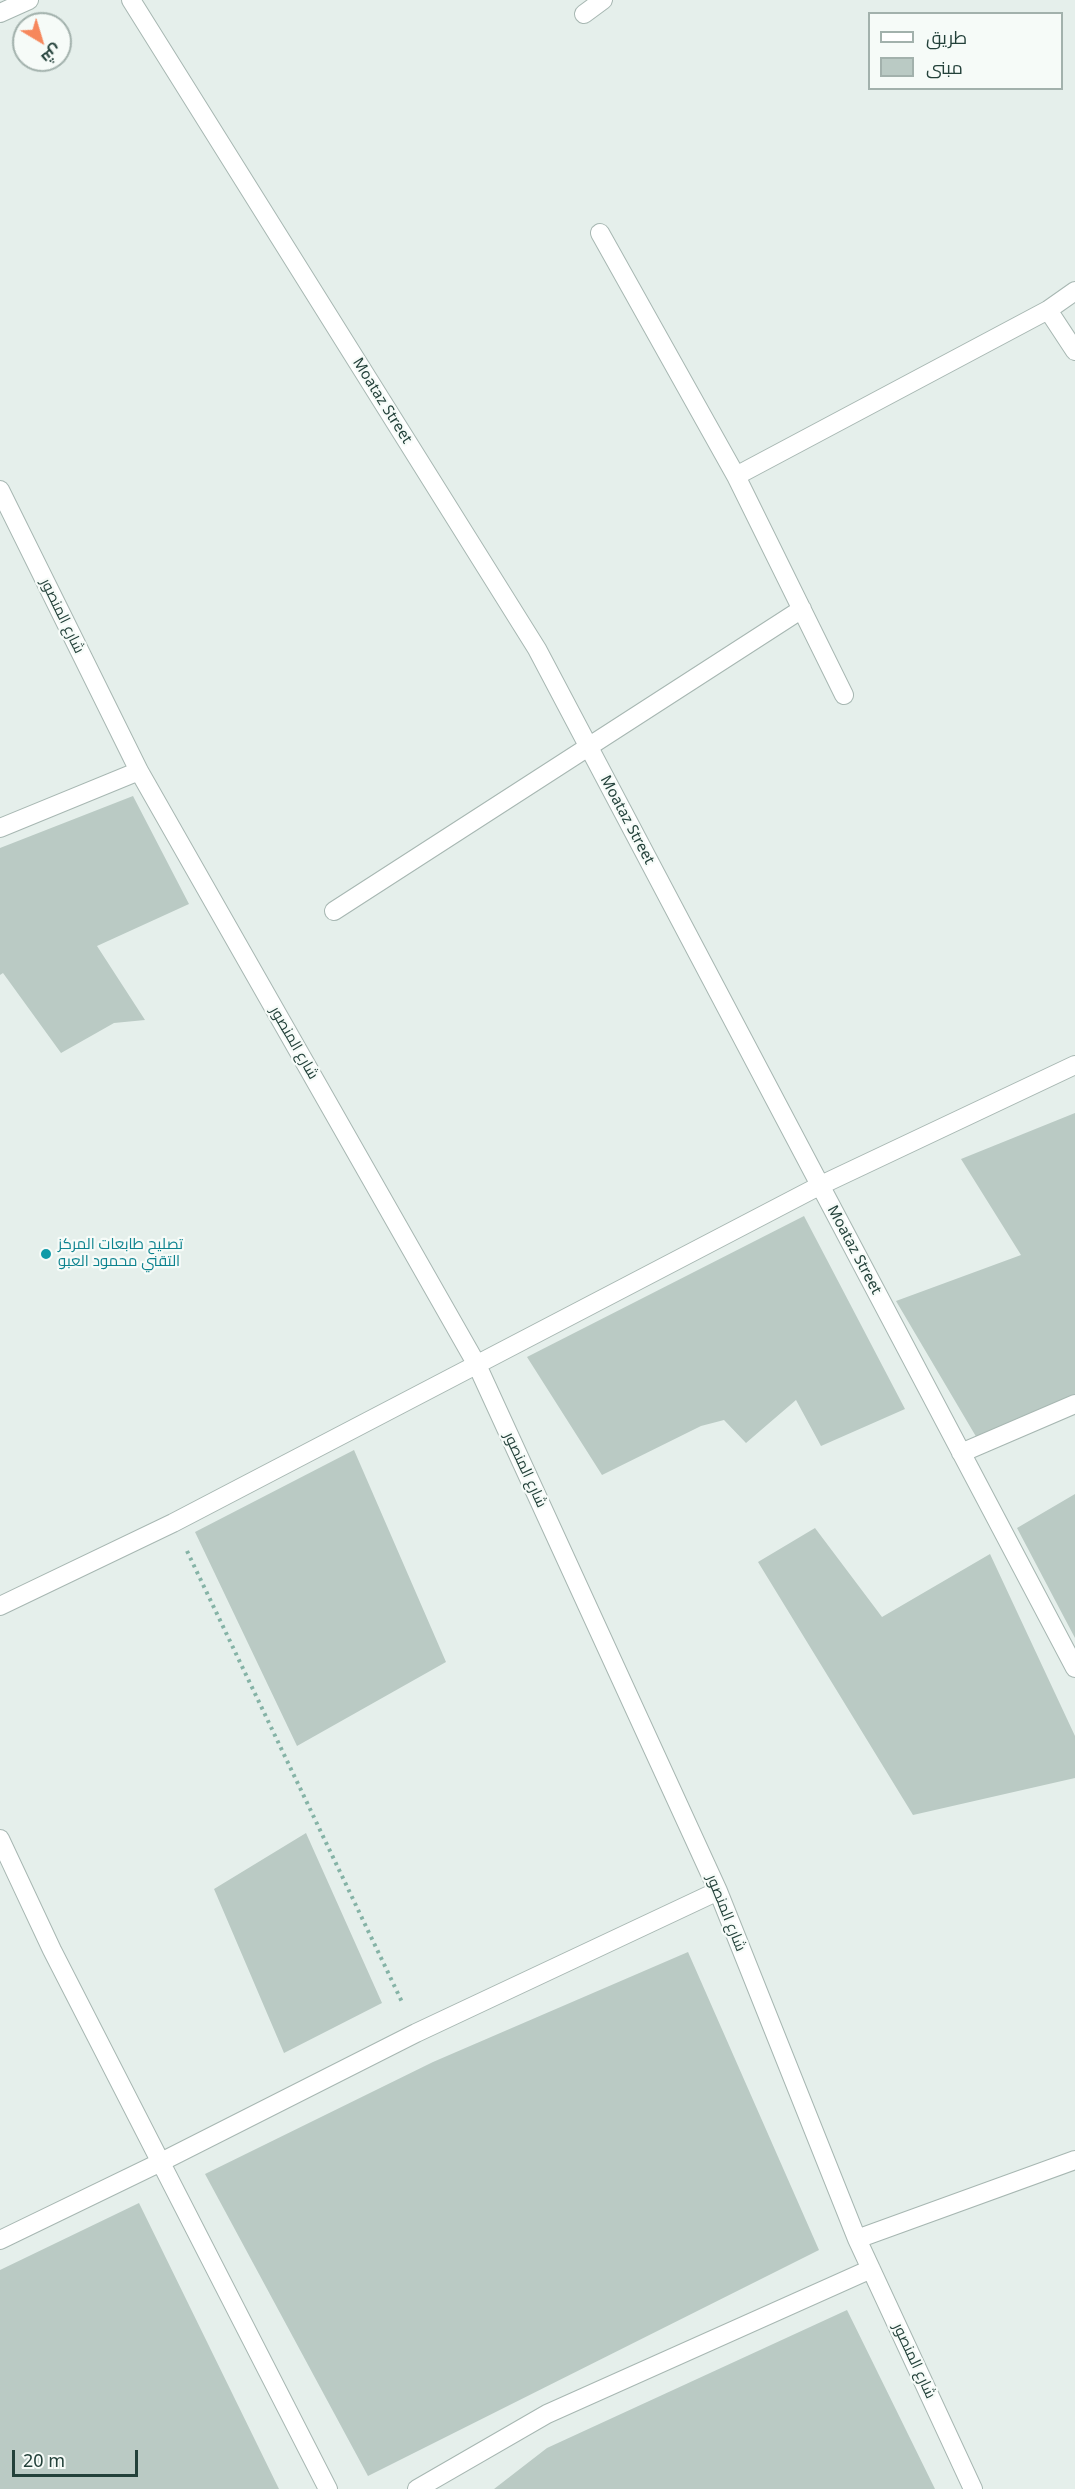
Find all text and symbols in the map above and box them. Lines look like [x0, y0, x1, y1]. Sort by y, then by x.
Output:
north arrow [12, 12, 72, 72]
legend [868, 12, 1063, 90]
text: طريق [926, 25, 967, 49]
text: ش [37, 40, 67, 70]
text: مبنى [926, 55, 963, 79]
street label: Moataz Street [348, 355, 416, 447]
street label: شارع المنصور [36, 576, 88, 656]
street label: Moataz Street [596, 773, 658, 867]
street label: شارع المنصور [266, 1003, 322, 1083]
street label: Moataz Street [823, 1203, 885, 1297]
place label: تصليح طابعات المركز التقني محمود العبو [58, 1236, 183, 1271]
marker: تصليح طابعات المركز التقني محمود العبو [39, 1247, 53, 1261]
street label: شارع المنصور [500, 1429, 550, 1511]
street label: شارع المنصور [702, 1872, 750, 1954]
street label: شارع المنصور [889, 2320, 939, 2402]
scale bar [15, 2438, 141, 2476]
text: 20 m [23, 2448, 65, 2472]

